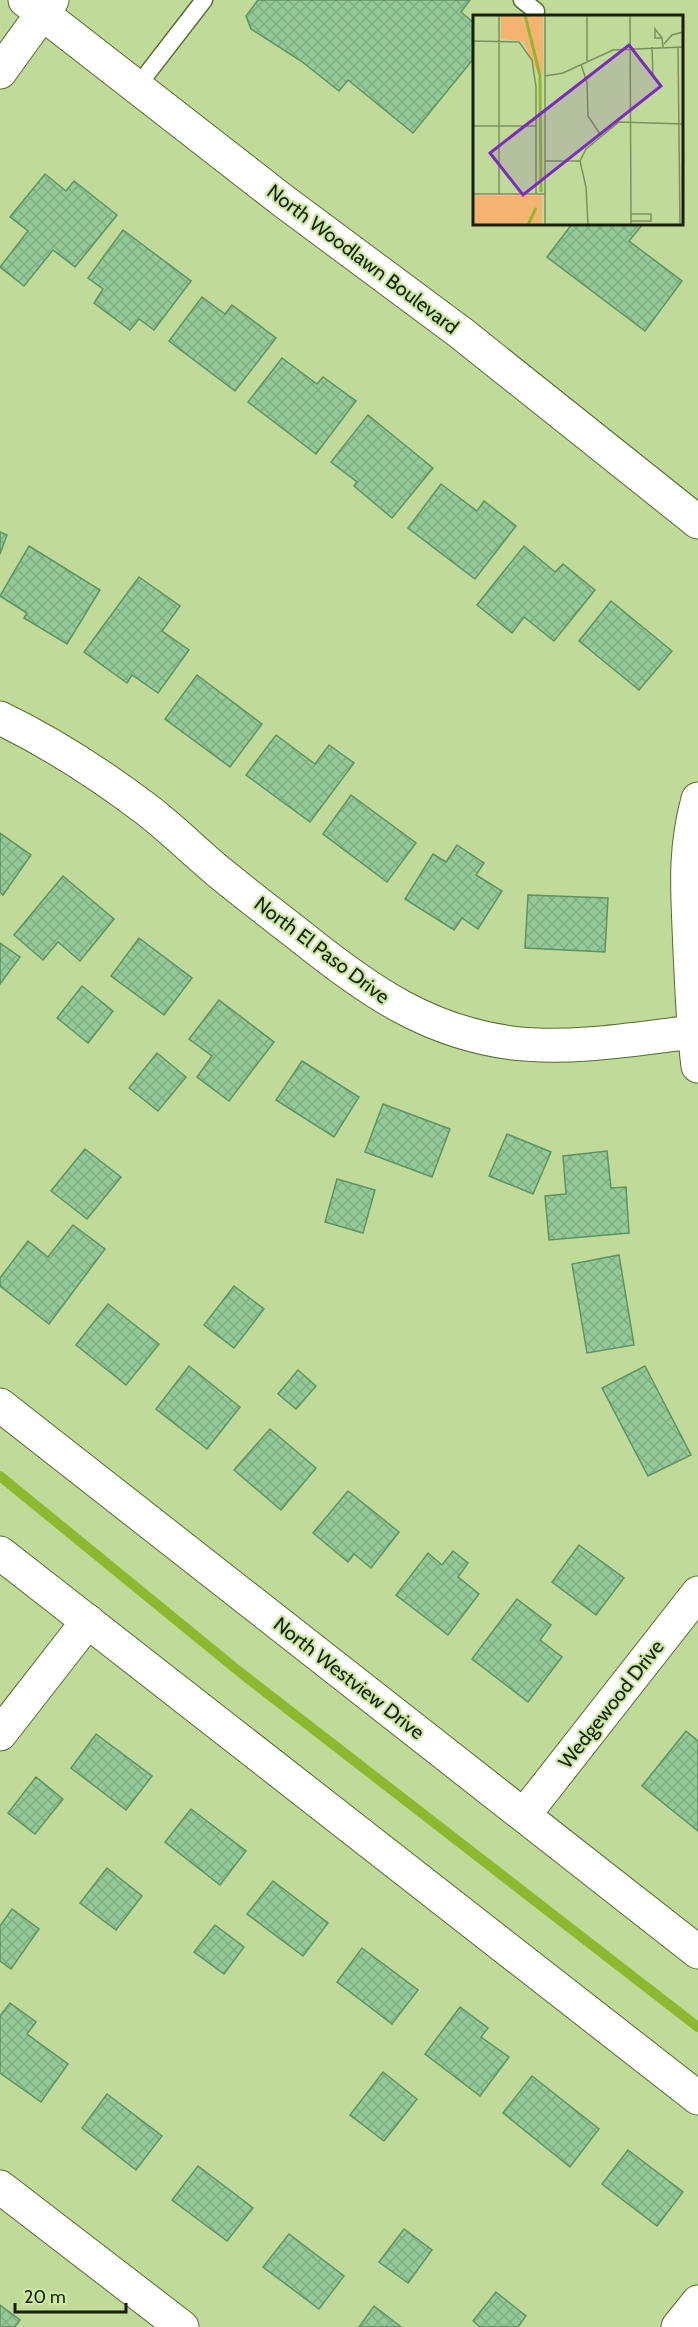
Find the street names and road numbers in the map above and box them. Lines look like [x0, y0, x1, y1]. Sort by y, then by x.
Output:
street label: North Woodlawn Boulevard [263, 179, 463, 339]
street label: North El Paso Drive [250, 891, 394, 1009]
street label: North Westview Drive [269, 1612, 429, 1744]
street label: Wedgewood Drive [553, 1635, 669, 1773]

